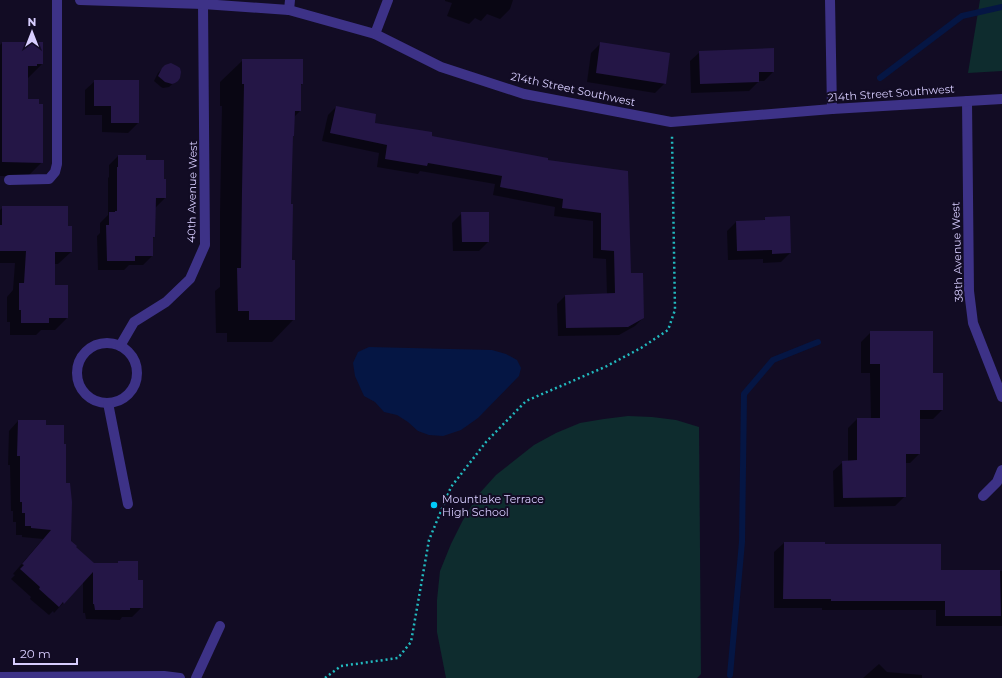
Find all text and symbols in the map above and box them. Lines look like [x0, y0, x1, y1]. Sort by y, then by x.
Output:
north arrow [12, 12, 52, 52]
text: N [28, 15, 36, 29]
street label: 214th Street Southwest [509, 69, 637, 109]
street label: 214th Street Southwest [827, 82, 955, 104]
street label: 40th Avenue West [184, 140, 200, 243]
street label: 38th Avenue West [948, 201, 966, 302]
place label: Mountlake Terrace High School [442, 492, 544, 519]
marker: Mountlake Terrace High School [429, 500, 439, 510]
scale bar [14, 640, 77, 666]
text: 20 m [20, 646, 51, 661]

